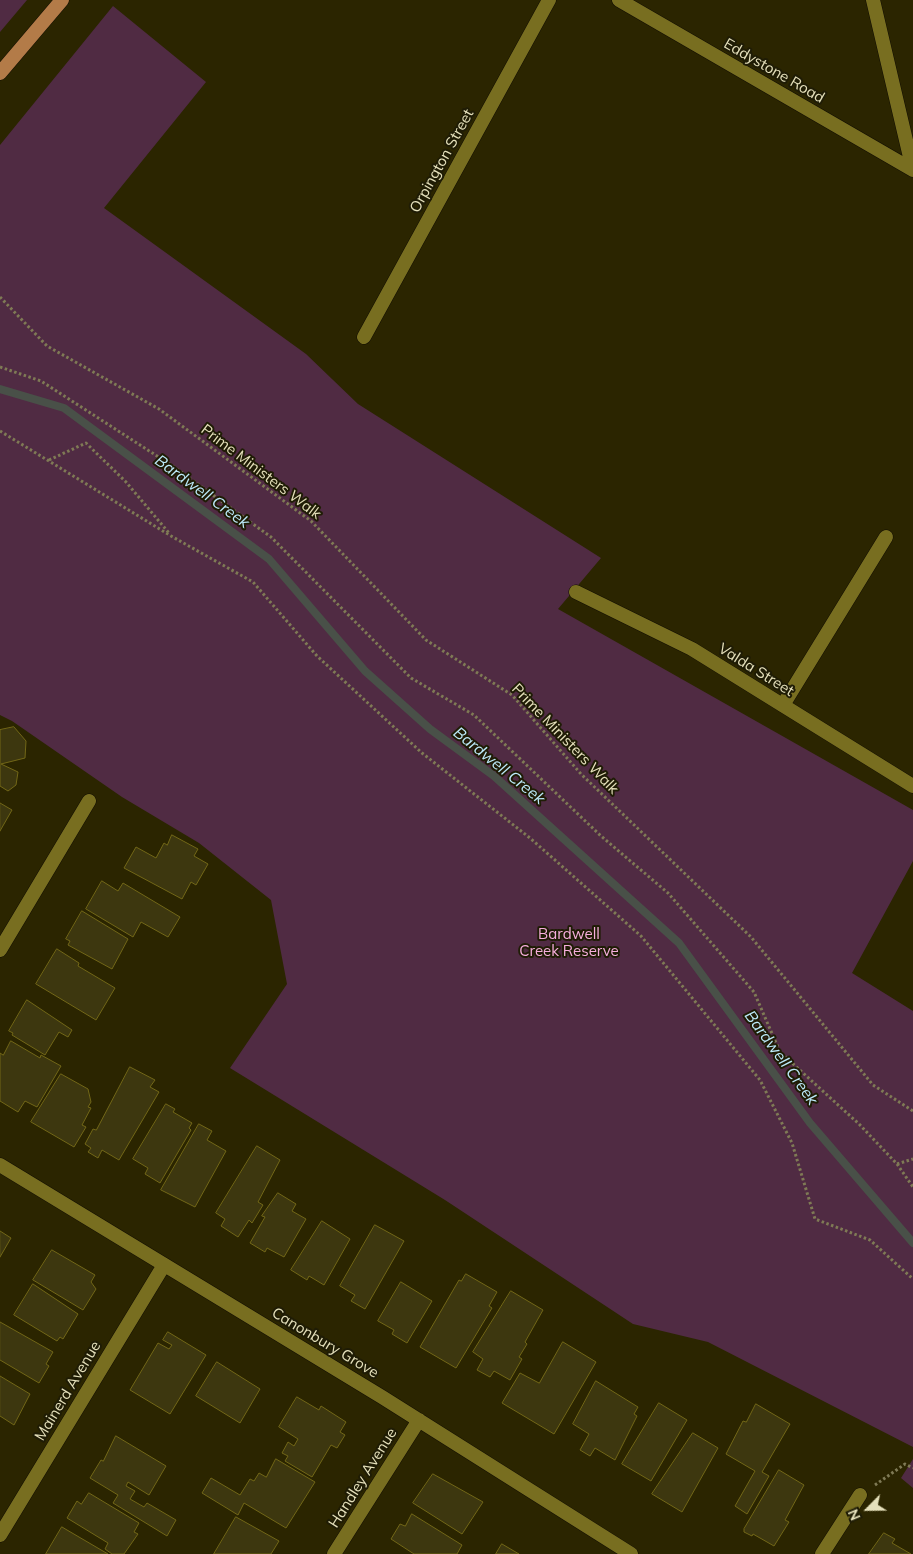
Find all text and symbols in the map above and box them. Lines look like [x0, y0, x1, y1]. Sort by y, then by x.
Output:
street label: Eddystone Road [720, 35, 828, 107]
street label: Orpington Street [406, 106, 478, 216]
street label: Prime Ministers Walk [197, 421, 325, 523]
water label: Bardwell Creek [151, 451, 253, 533]
street label: Valda Street [715, 640, 797, 700]
street label: Prime Ministers Walk [508, 680, 622, 798]
water label: Bardwell Creek [449, 723, 549, 809]
park label: Bardwell Creek Reserve [519, 925, 619, 960]
water label: Bardwell Creek [740, 1007, 822, 1109]
street label: Canonbury Grove [268, 1304, 382, 1382]
street label: Mainerd Avenue [31, 1338, 105, 1444]
street label: Handley Avenue [325, 1425, 401, 1531]
north arrow [843, 1484, 893, 1534]
text: N [844, 1506, 865, 1523]

